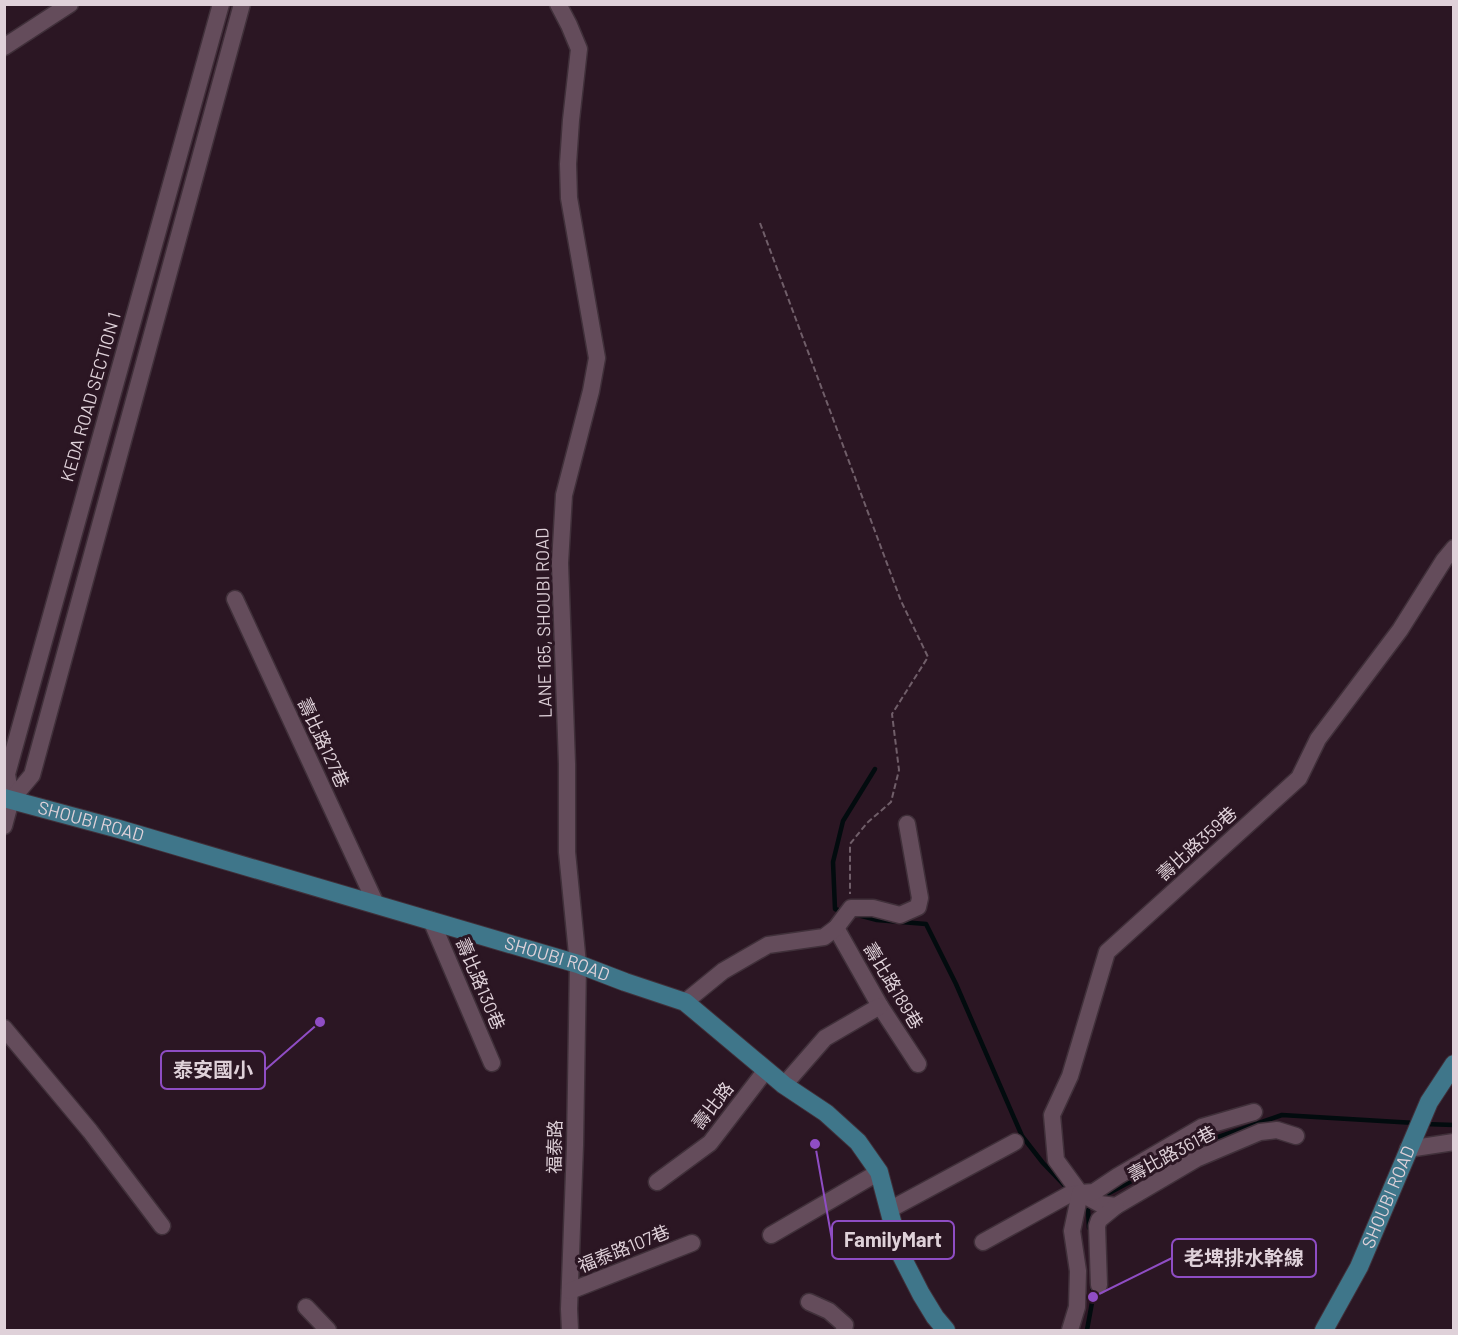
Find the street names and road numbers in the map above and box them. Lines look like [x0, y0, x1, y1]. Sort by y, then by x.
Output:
street label: KEDA ROAD SECTION 1 [55, 309, 125, 484]
street label: LANE 165, SHOUBI ROAD [530, 528, 556, 718]
street label: 壽比路127巷 [294, 694, 354, 791]
street label: SHOUBI ROAD [36, 796, 147, 846]
street label: 壽比路359巷 [1152, 802, 1241, 885]
street label: SHOUBI ROAD [502, 931, 613, 985]
street label: 壽比路130巷 [452, 934, 510, 1033]
street label: 壽比路189巷 [859, 938, 928, 1033]
street label: 壽比路 [687, 1077, 738, 1133]
street label: 福泰路 [543, 1120, 565, 1174]
street label: 壽比路361巷 [1124, 1121, 1219, 1185]
street label: SHOUBI ROAD [1356, 1142, 1419, 1251]
street label: 福泰路107巷 [575, 1220, 673, 1276]

